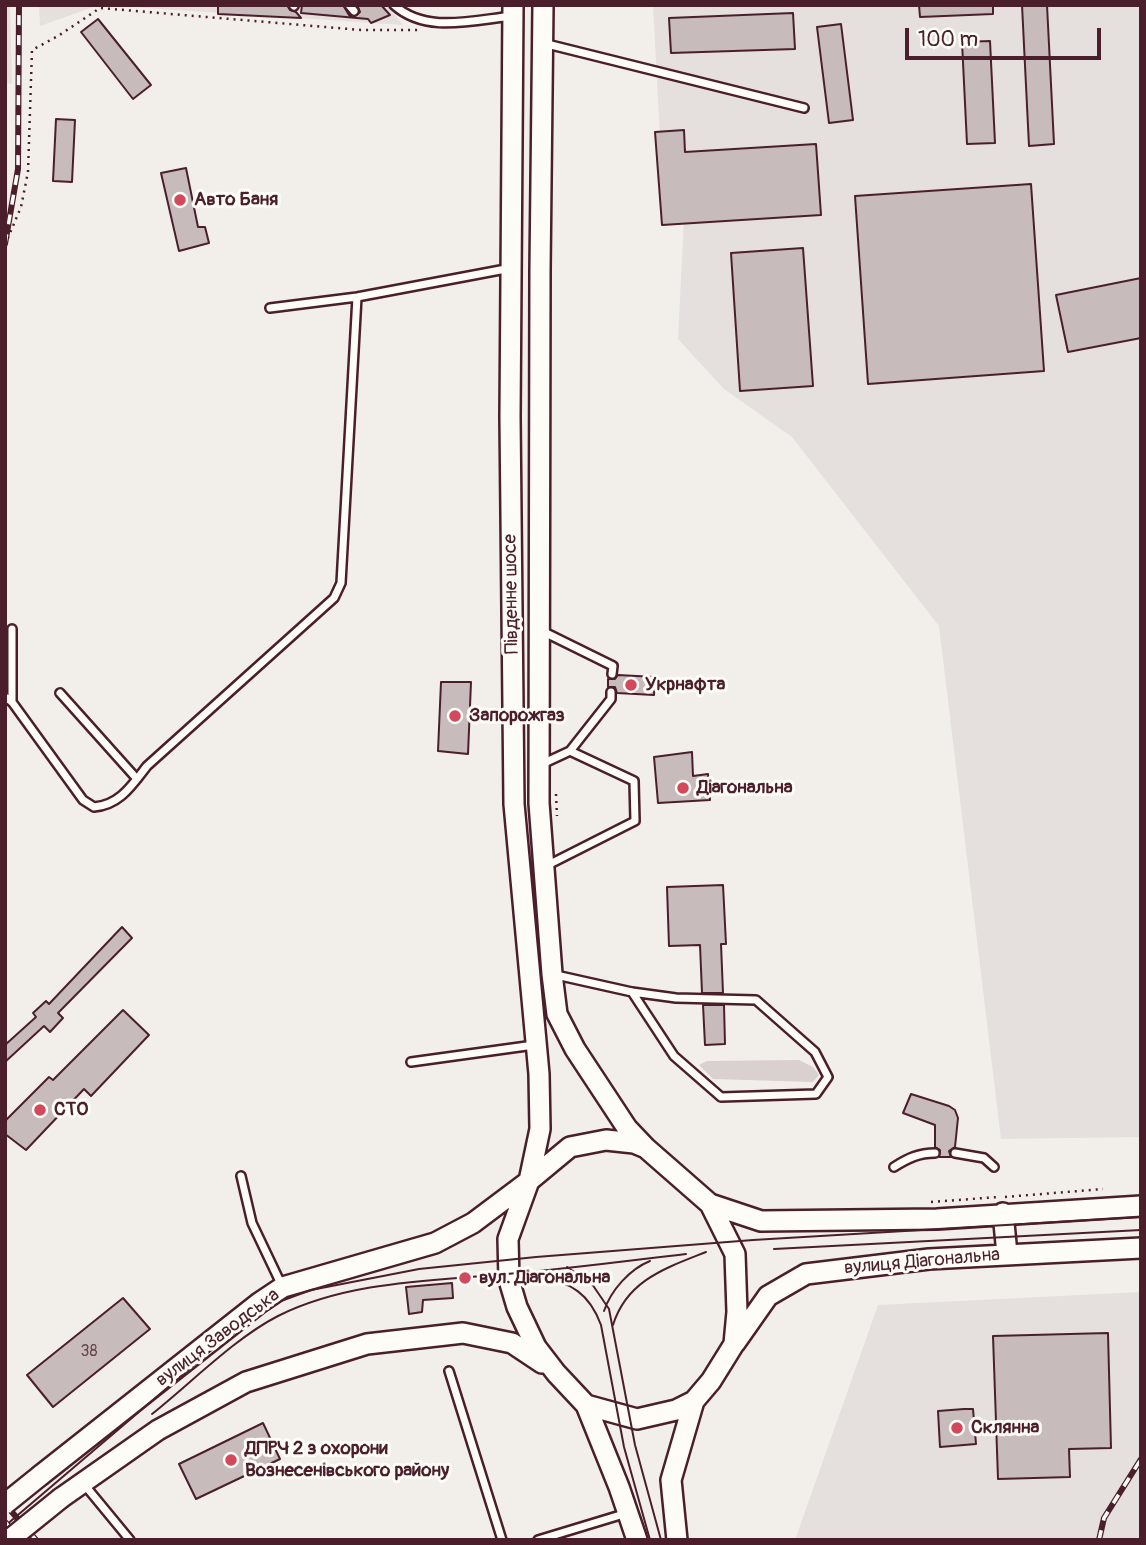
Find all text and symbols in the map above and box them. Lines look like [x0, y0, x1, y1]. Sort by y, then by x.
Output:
scale bar [908, 14, 1104, 58]
text: 100 m [918, 26, 978, 53]
place label: Авто Баня [194, 189, 278, 211]
marker: Авто Баня [172, 192, 188, 208]
street label: Південне шосе [500, 534, 524, 654]
place label: Укрнафта [645, 674, 725, 696]
marker: Укрнафта [623, 677, 639, 693]
place label: Запорожгаз [469, 705, 565, 727]
marker: Запорожгаз [447, 708, 463, 724]
place label: Діагональна [697, 777, 793, 799]
marker: Діагональна [675, 780, 691, 796]
place label: СТО [54, 1099, 88, 1121]
marker: СТО [32, 1102, 48, 1118]
street label: вулиця Діагональна [843, 1244, 1001, 1280]
place label: вул. Діагональна [479, 1267, 610, 1289]
marker: вул. Діагональна [457, 1270, 473, 1286]
street label: вулиця Заводська [152, 1284, 284, 1392]
house number: 38 [81, 1342, 97, 1362]
place label: Склянна [971, 1417, 1039, 1439]
marker: Склянна [949, 1420, 965, 1436]
place label: ДПРЧ 2 з охорони Вознесенівського району [245, 1438, 449, 1482]
marker: ДПРЧ 2 з охорони Вознесенівського району [223, 1452, 239, 1468]

